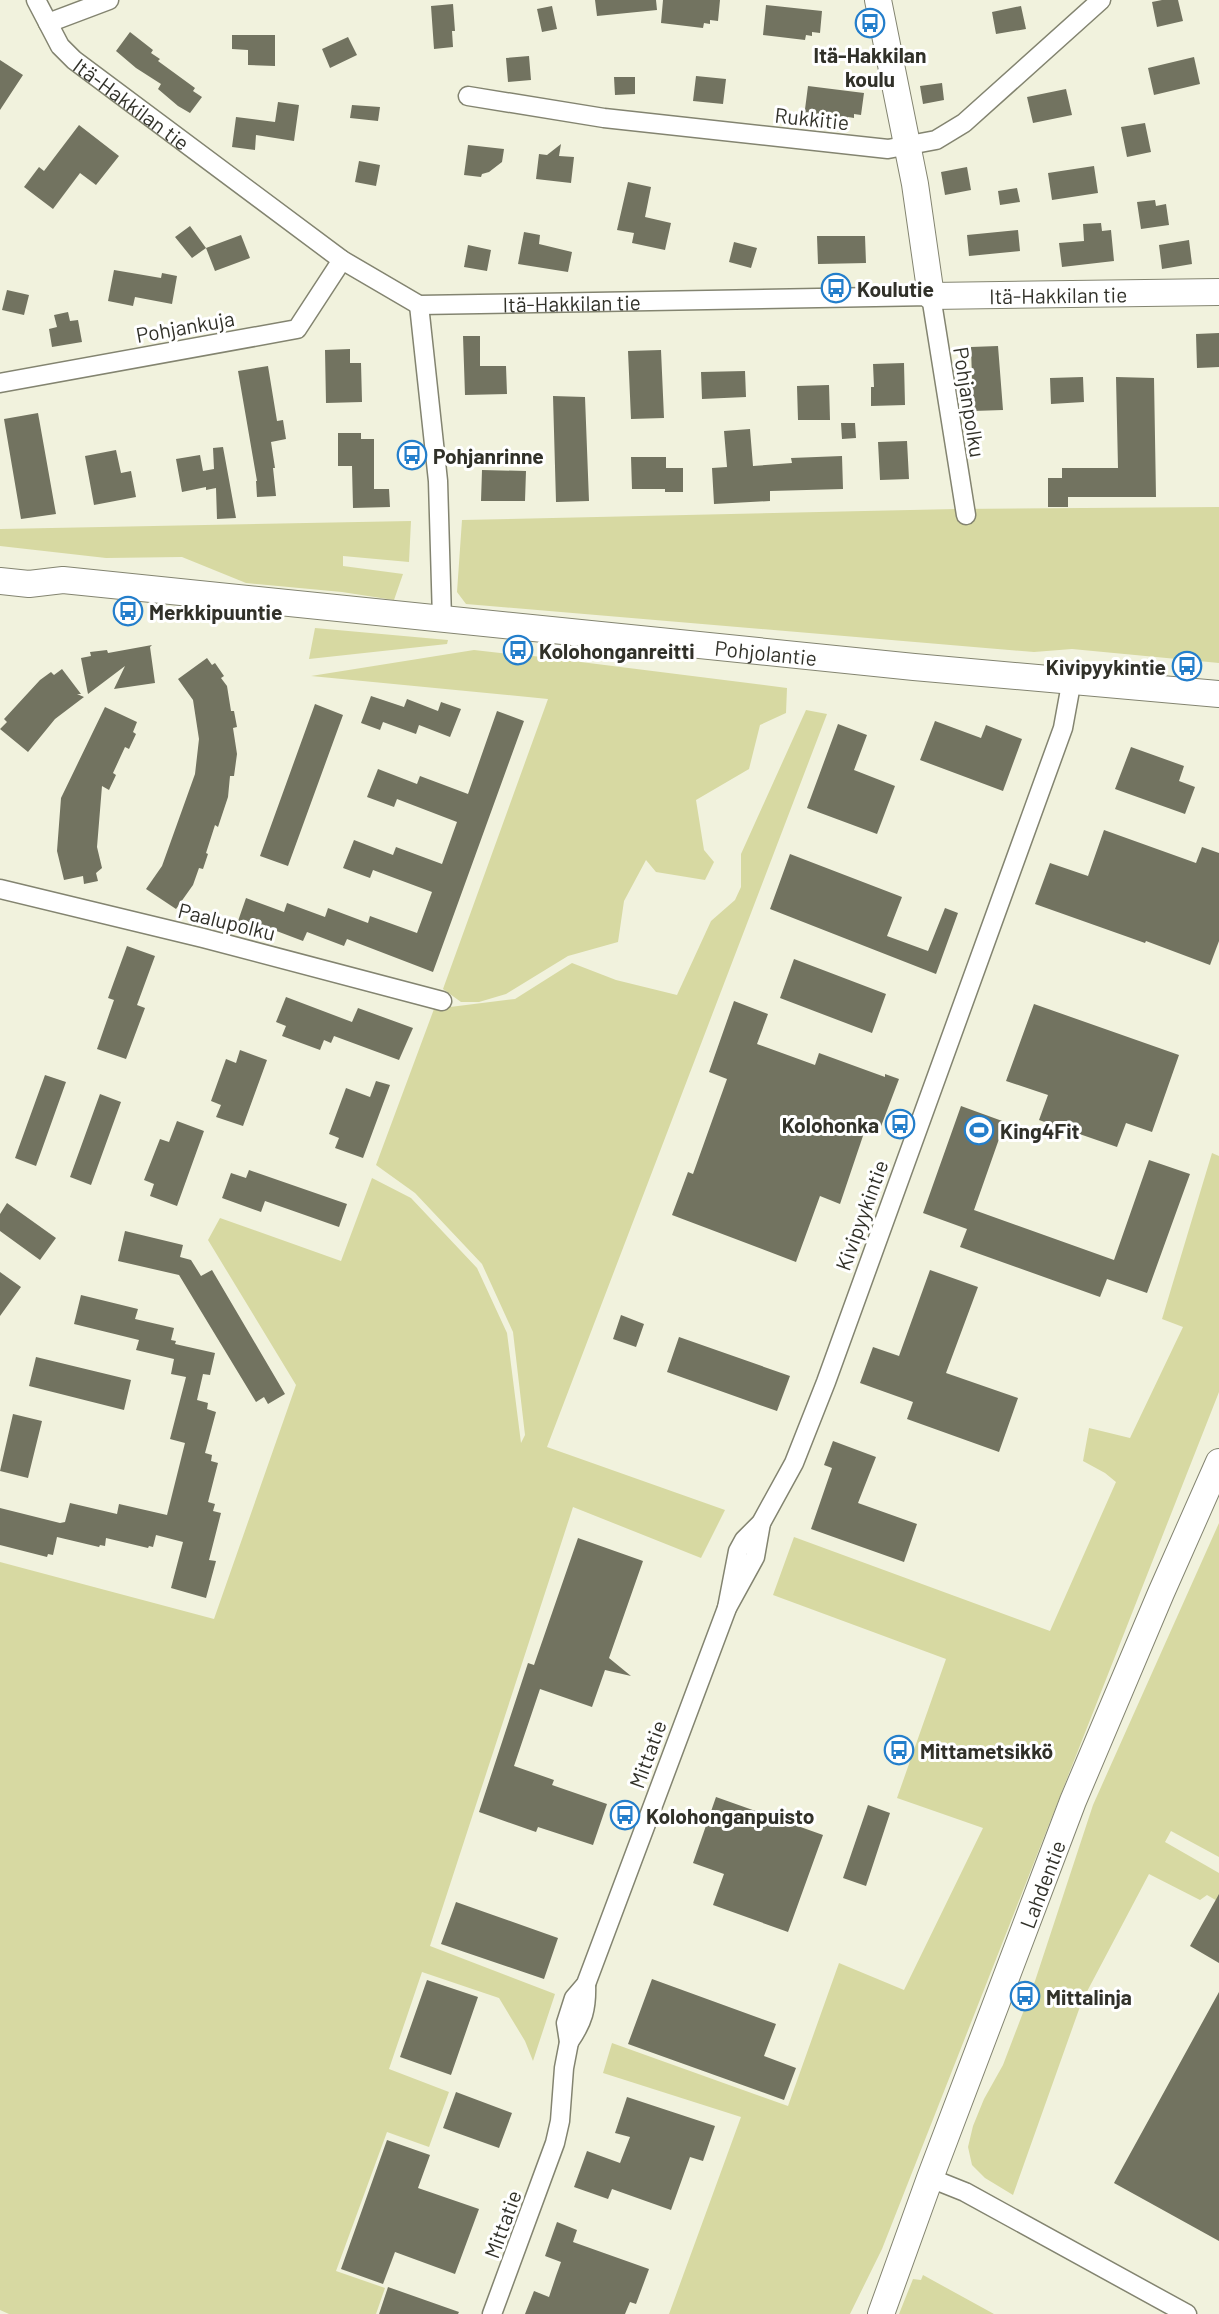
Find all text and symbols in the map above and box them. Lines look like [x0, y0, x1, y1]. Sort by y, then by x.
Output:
bus stop icon: Itä-Hakkilan koulu [854, 7, 886, 39]
place label: Itä-Hakkilan koulu [814, 42, 926, 91]
street label: Itä-Hakkilan tie [69, 52, 195, 155]
street label: Rukkitie [774, 102, 850, 134]
bus stop icon: Koulutie [820, 272, 852, 304]
place label: Koulutie [857, 276, 934, 301]
street label: Itä-Hakkilan tie [989, 281, 1127, 308]
street label: Itä-Hakkilan tie [502, 289, 641, 316]
street label: Pohjankuja [134, 305, 236, 347]
street label: Pohjanpolku [949, 345, 991, 459]
bus stop icon: Pohjanrinne [396, 439, 428, 471]
place label: Pohjanrinne [433, 443, 544, 468]
bus stop icon: Merkkipuuntie [112, 595, 144, 627]
place label: Merkkipuuntie [149, 599, 282, 624]
bus stop icon: Kolohonganreitti [502, 634, 534, 666]
street label: Pohjolantie [714, 634, 818, 670]
place label: Kolohonganreitti [539, 638, 695, 663]
bus stop icon: Kivipyykintie [1171, 650, 1203, 682]
place label: Kivipyykintie [1046, 654, 1166, 679]
street label: Paalupolku [176, 897, 278, 945]
bus stop icon: Kolohonka [884, 1108, 916, 1140]
place label: Kolohonka [782, 1112, 879, 1137]
sports icon: King4Fit [963, 1114, 995, 1146]
place label: King4Fit [1000, 1118, 1079, 1143]
street label: Kivipyykintie [829, 1156, 893, 1274]
street label: Mittatie [623, 1717, 671, 1791]
bus stop icon: Mittametsikkö [883, 1734, 915, 1766]
place label: Mittametsikkö [920, 1738, 1053, 1763]
bus stop icon: Kolohonganpuisto [609, 1799, 641, 1831]
place label: Kolohonganpuisto [646, 1803, 815, 1828]
street label: Lahdentie [1014, 1837, 1070, 1931]
bus stop icon: Mittalinja [1009, 1980, 1041, 2012]
place label: Mittalinja [1046, 1984, 1132, 2009]
street label: Mittatie [478, 2187, 526, 2261]

